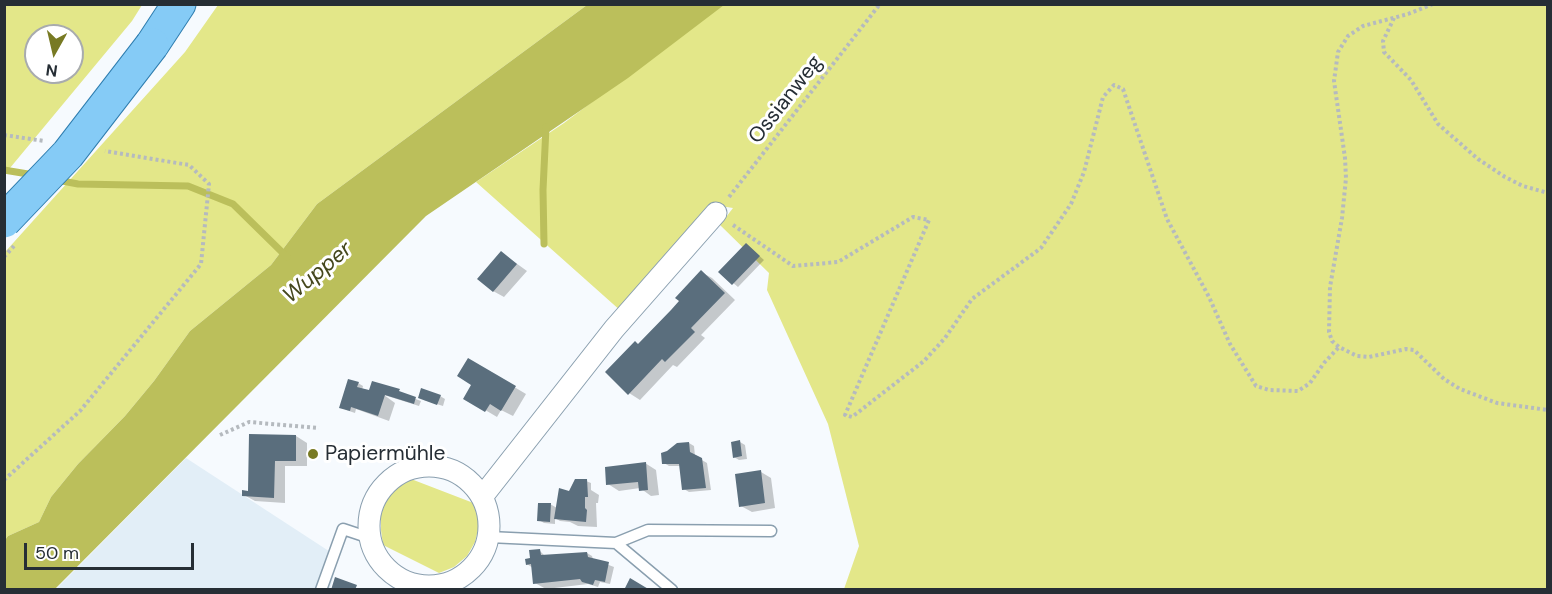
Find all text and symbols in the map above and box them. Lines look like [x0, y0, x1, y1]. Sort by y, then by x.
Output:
north arrow [24, 24, 84, 84]
street label: Ossianweg [744, 51, 828, 149]
text: N [44, 59, 59, 82]
water label: Wupper [278, 237, 358, 309]
place label: Papiermühle [325, 441, 445, 467]
marker: Papiermühle [306, 447, 320, 461]
scale bar [27, 531, 196, 569]
text: 50 m [35, 541, 79, 565]

